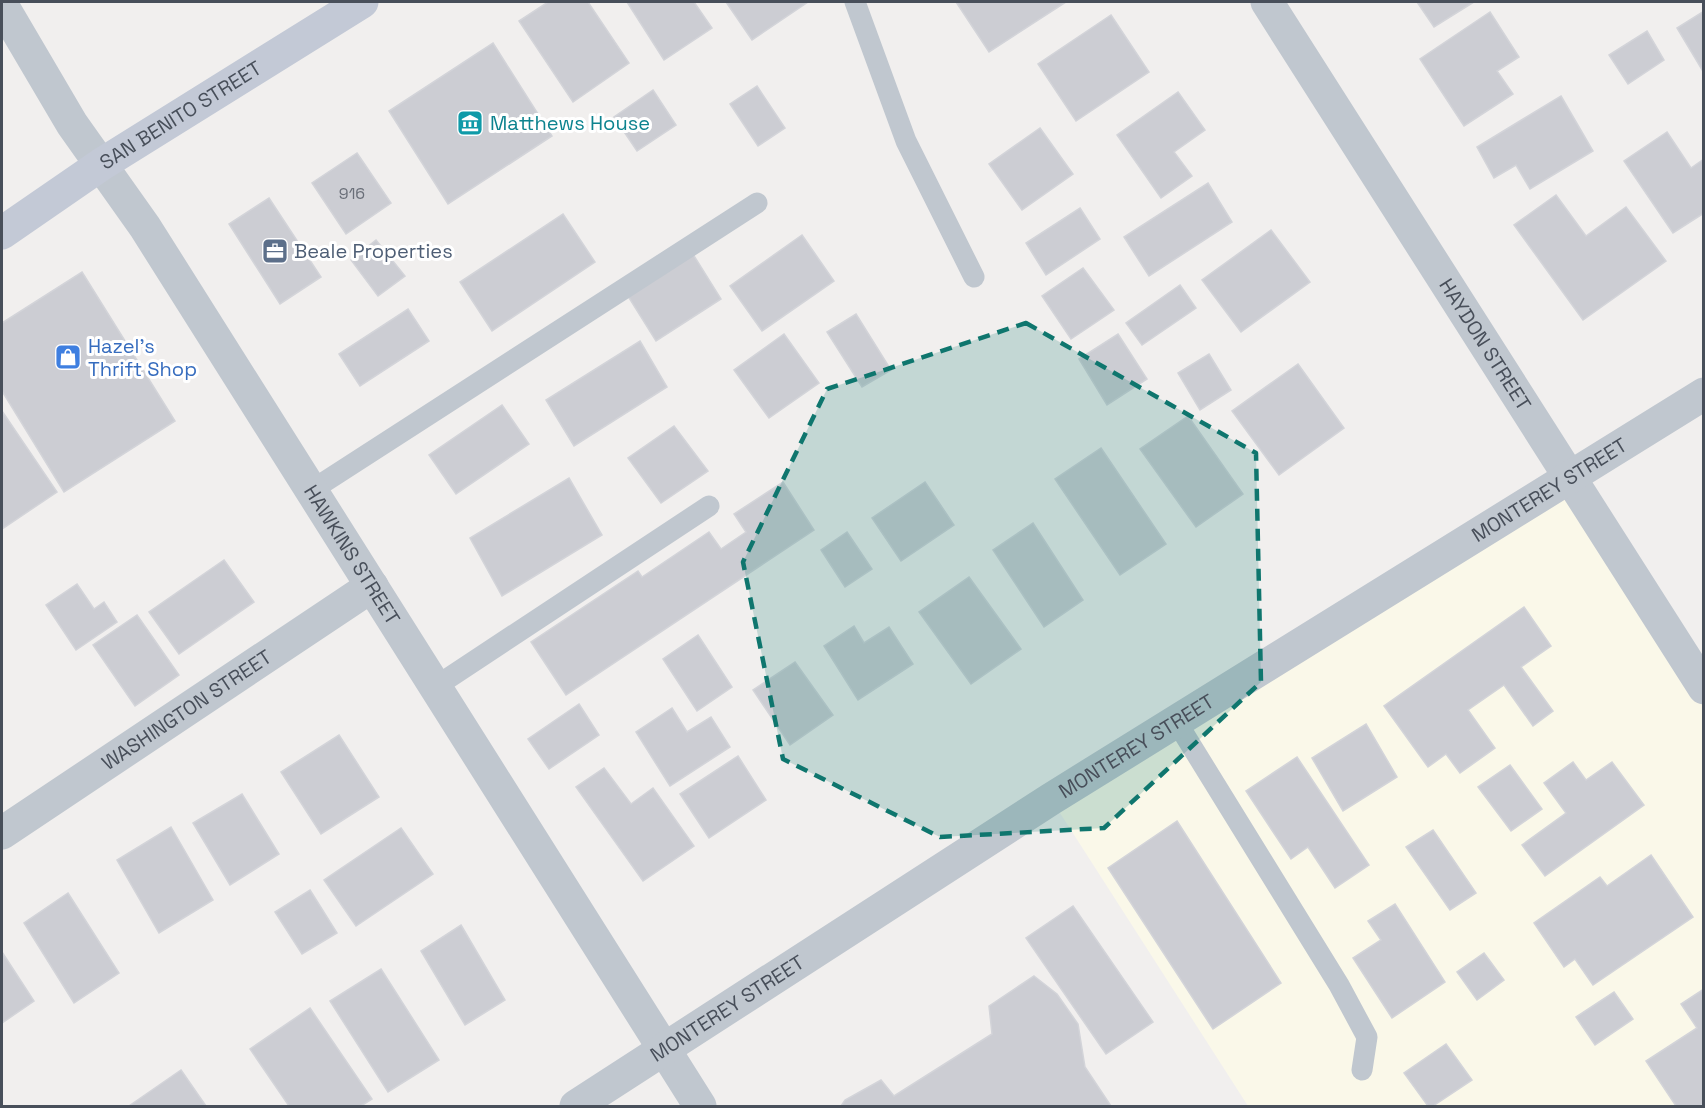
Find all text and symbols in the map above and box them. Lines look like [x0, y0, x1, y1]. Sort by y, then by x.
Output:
street label: SAN BENITO STREET [95, 55, 267, 175]
museum icon: Matthews House [455, 108, 485, 138]
place label: Matthews House [490, 110, 650, 136]
house number: 916 [339, 183, 365, 204]
office icon: Beale Properties [260, 236, 290, 266]
place label: Beale Properties [294, 238, 453, 264]
street label: HAYDON STREET [1433, 273, 1537, 416]
place label: Hazel's Thrift Shop [88, 333, 197, 382]
shop icon: Hazel's Thrift Shop [53, 342, 83, 372]
street label: MONTEREY STREET [1467, 432, 1632, 548]
street label: HAWKINS STREET [298, 480, 406, 630]
street label: WASHINGTON STREET [97, 644, 277, 776]
street label: MONTEREY STREET [1054, 688, 1219, 804]
street label: MONTEREY STREET [645, 949, 809, 1068]

